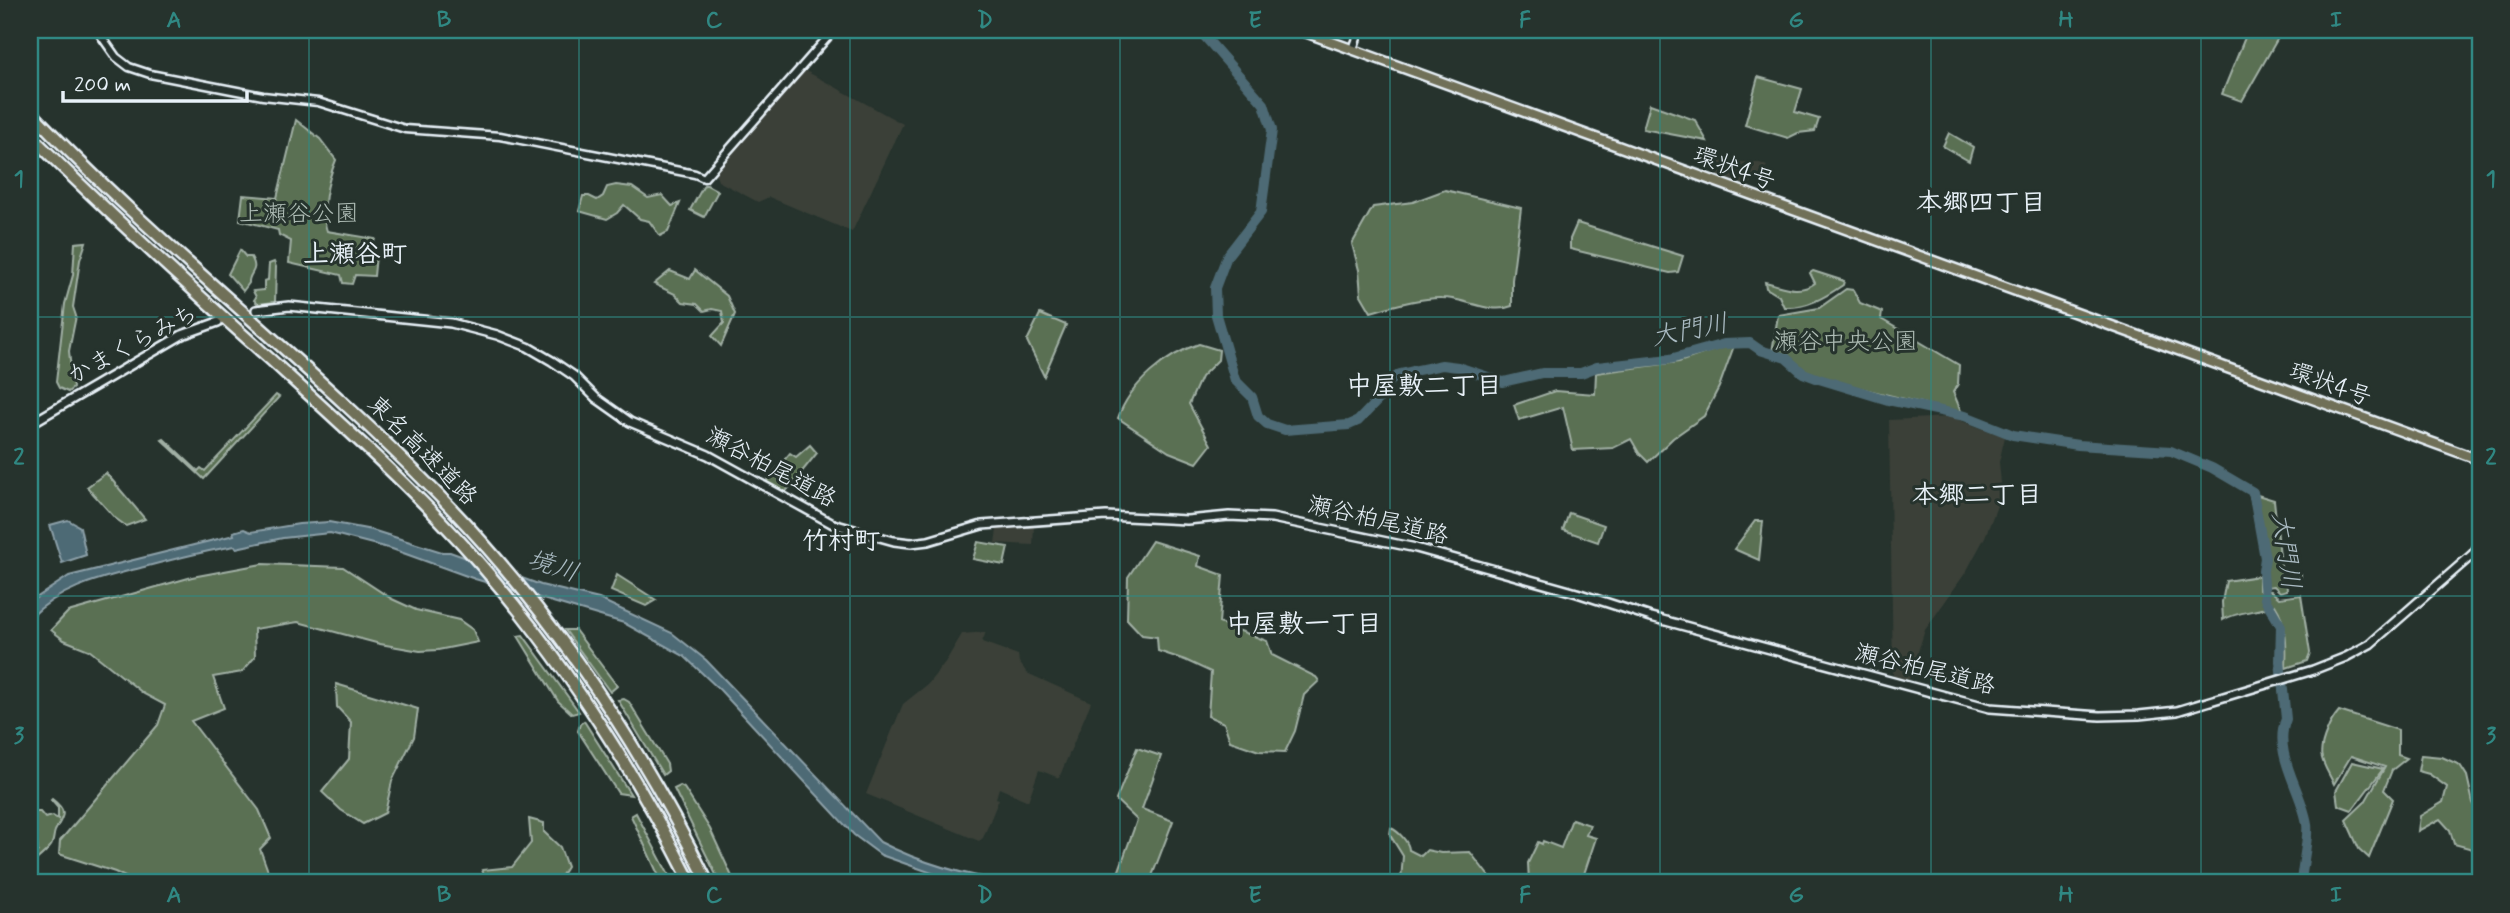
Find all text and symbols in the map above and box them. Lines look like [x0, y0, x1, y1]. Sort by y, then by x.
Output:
text: A [166, 6, 182, 36]
text: B [437, 6, 452, 36]
text: C [706, 6, 723, 36]
text: D [977, 6, 993, 36]
text: E [1248, 6, 1262, 36]
text: F [1519, 6, 1531, 36]
text: G [1788, 6, 1804, 36]
text: H [2058, 6, 2074, 36]
text: I [2330, 6, 2342, 36]
scale bar [63, 60, 247, 104]
text: 200 m [74, 71, 131, 99]
street label: 環状4号 [1688, 140, 1780, 198]
text: 1 [14, 165, 24, 195]
text: 1 [2486, 165, 2496, 195]
district label: 本郷四丁目 [1916, 187, 2046, 221]
park label: 上瀬谷公園 [239, 199, 359, 230]
district label: 上瀬谷町 [303, 238, 407, 272]
street label: かまくらみち [63, 298, 203, 392]
water label: 大門川 [1648, 307, 1732, 355]
park label: 瀬谷中央公園 [1774, 327, 1918, 358]
street label: 環状4号 [2284, 356, 2376, 414]
district label: 中屋敷二丁目 [1346, 370, 1502, 404]
street label: 東名高速道路 [360, 389, 484, 513]
street label: 瀬谷柏尾道路 [700, 421, 842, 515]
text: 2 [13, 443, 25, 473]
text: 2 [2485, 443, 2497, 473]
district label: 本郷二丁目 [1912, 479, 2042, 513]
street label: 瀬谷柏尾道路 [1304, 490, 1452, 552]
water label: 大門川 [2263, 510, 2307, 592]
district label: 竹村町 [802, 525, 880, 559]
water label: 境川 [523, 543, 583, 591]
district label: 中屋敷一丁目 [1226, 608, 1382, 642]
street label: 瀬谷柏尾道路 [1851, 638, 1999, 702]
text: 3 [14, 722, 25, 752]
text: 3 [2486, 722, 2497, 752]
text: A [166, 881, 182, 911]
text: B [437, 881, 452, 911]
text: C [706, 881, 723, 911]
text: D [977, 881, 993, 911]
text: E [1248, 881, 1262, 911]
text: F [1519, 881, 1531, 911]
text: G [1788, 881, 1804, 911]
text: H [2058, 881, 2074, 911]
text: I [2330, 881, 2342, 911]

